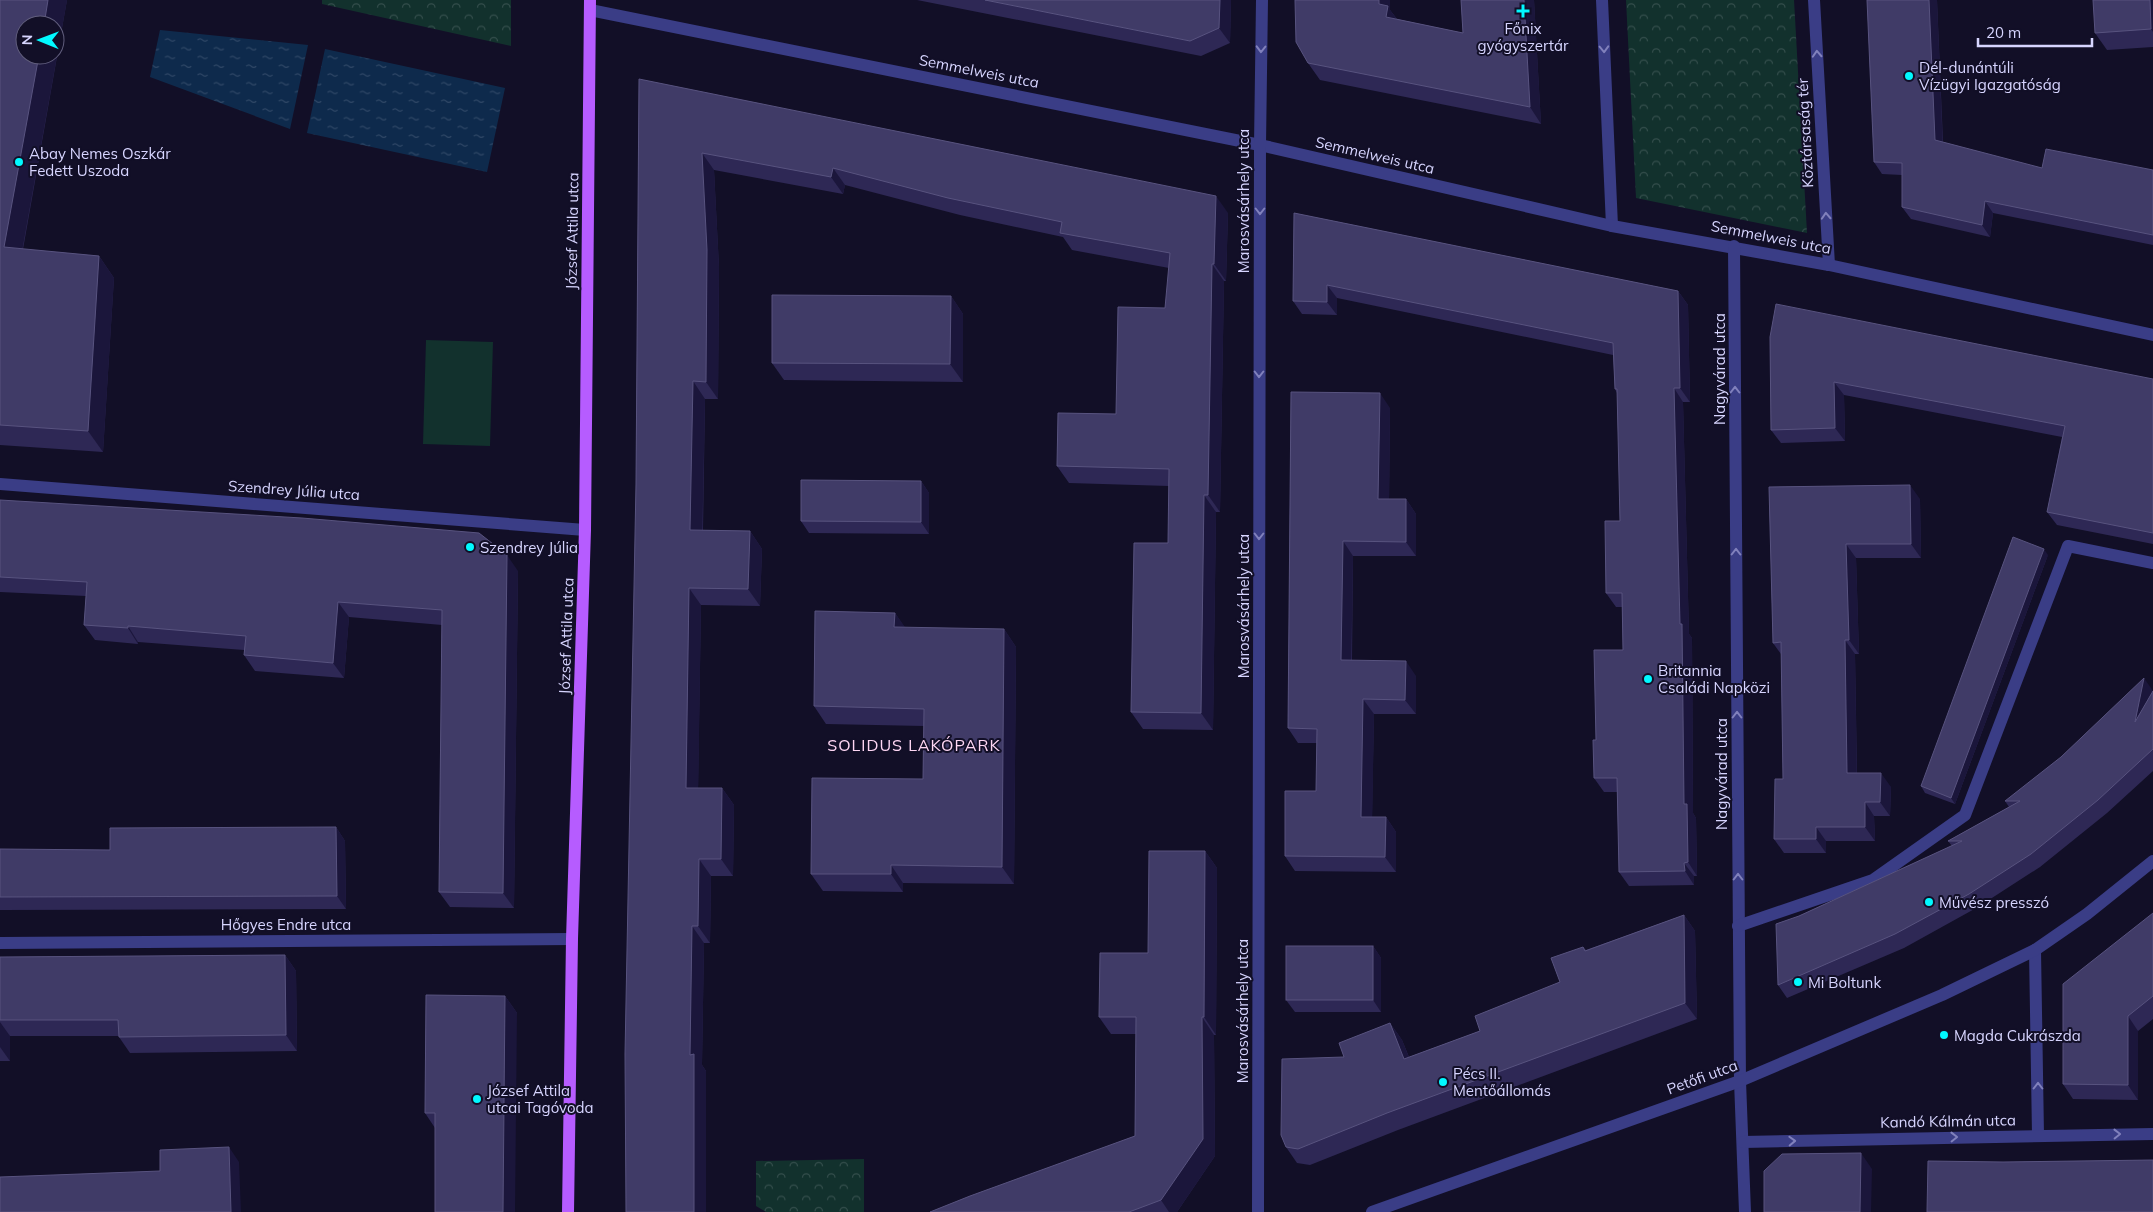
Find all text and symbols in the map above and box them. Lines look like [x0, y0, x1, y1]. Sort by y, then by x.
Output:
marker: Főnix gyógyszertár [1517, 5, 1529, 17]
north arrow [15, 15, 65, 65]
scale bar [1978, 15, 2092, 47]
place label: Főnix gyógyszertár [1477, 19, 1569, 55]
text: 20 m [1986, 23, 2021, 42]
text: N [18, 34, 36, 45]
one-way arrow [1256, 45, 1266, 53]
one-way arrow [1599, 45, 1610, 53]
one-way arrow [1812, 49, 1823, 57]
street label: Semmelweis utca [917, 50, 1041, 92]
place label: Dél-dunántúli Vízügyi Igazgatóság [1919, 58, 2061, 94]
marker: Dél-dunántúli Vízügyi Igazgatóság [1903, 70, 1915, 82]
street label: Köztársaság tér [1793, 77, 1817, 188]
street label: Marosvásárhely utca [1234, 129, 1253, 273]
street label: Semmelweis utca [1314, 132, 1436, 178]
place label: Abay Nemes Oszkár Fedett Uszoda [29, 144, 171, 180]
marker: Abay Nemes Oszkár Fedett Uszoda [13, 156, 25, 168]
street label: József Attila utca [561, 172, 583, 290]
one-way arrow [1254, 207, 1265, 215]
one-way arrow [1821, 212, 1832, 220]
street label: Semmelweis utca [1709, 216, 1833, 258]
street label: Nagyvárad utca [1710, 313, 1729, 425]
one-way arrow [1254, 370, 1264, 378]
one-way arrow [1730, 386, 1740, 394]
street label: Szendrey Júlia utca [227, 476, 361, 504]
one-way arrow [1254, 532, 1264, 540]
street label: Marosvásárhely utca [1234, 534, 1253, 678]
place label: Szendrey Júlia [480, 538, 578, 557]
marker: Szendrey Júlia [464, 541, 476, 553]
one-way arrow [1731, 548, 1741, 556]
street label: József Attila utca [554, 577, 578, 695]
place label: Britannia Családi Napközi [1658, 661, 1770, 697]
marker: Britannia Családi Napközi [1642, 673, 1654, 685]
one-way arrow [1732, 711, 1742, 718]
street label: Nagyvárad utca [1712, 718, 1731, 830]
district label: SOLIDUS LAKÓPARK [827, 735, 1001, 755]
one-way arrow [1733, 873, 1743, 881]
place label: Művész presszó [1939, 893, 2049, 912]
marker: Művész presszó [1923, 896, 1935, 908]
street label: Hőgyes Endre utca [221, 915, 351, 934]
street label: Marosvásárhely utca [1233, 939, 1252, 1083]
place label: Mi Boltunk [1808, 973, 1881, 992]
marker: Mi Boltunk [1792, 976, 1804, 988]
place label: Magda Cukrászda [1954, 1026, 2081, 1045]
marker: Magda Cukrászda [1938, 1029, 1950, 1041]
street label: Petőfi utca [1664, 1055, 1740, 1099]
place label: Pécs II. Mentőállomás [1453, 1064, 1551, 1100]
marker: Pécs II. Mentőállomás [1437, 1076, 1449, 1088]
place label: József Attila utcai Tagóvoda [487, 1081, 594, 1117]
one-way arrow [2032, 1082, 2043, 1090]
marker: József Attila utcai Tagóvoda [471, 1093, 483, 1105]
street label: Kandó Kálmán utca [1880, 1110, 2016, 1132]
one-way arrow [2113, 1129, 2121, 1139]
one-way arrow [1950, 1132, 1958, 1142]
one-way arrow [1788, 1136, 1796, 1146]

